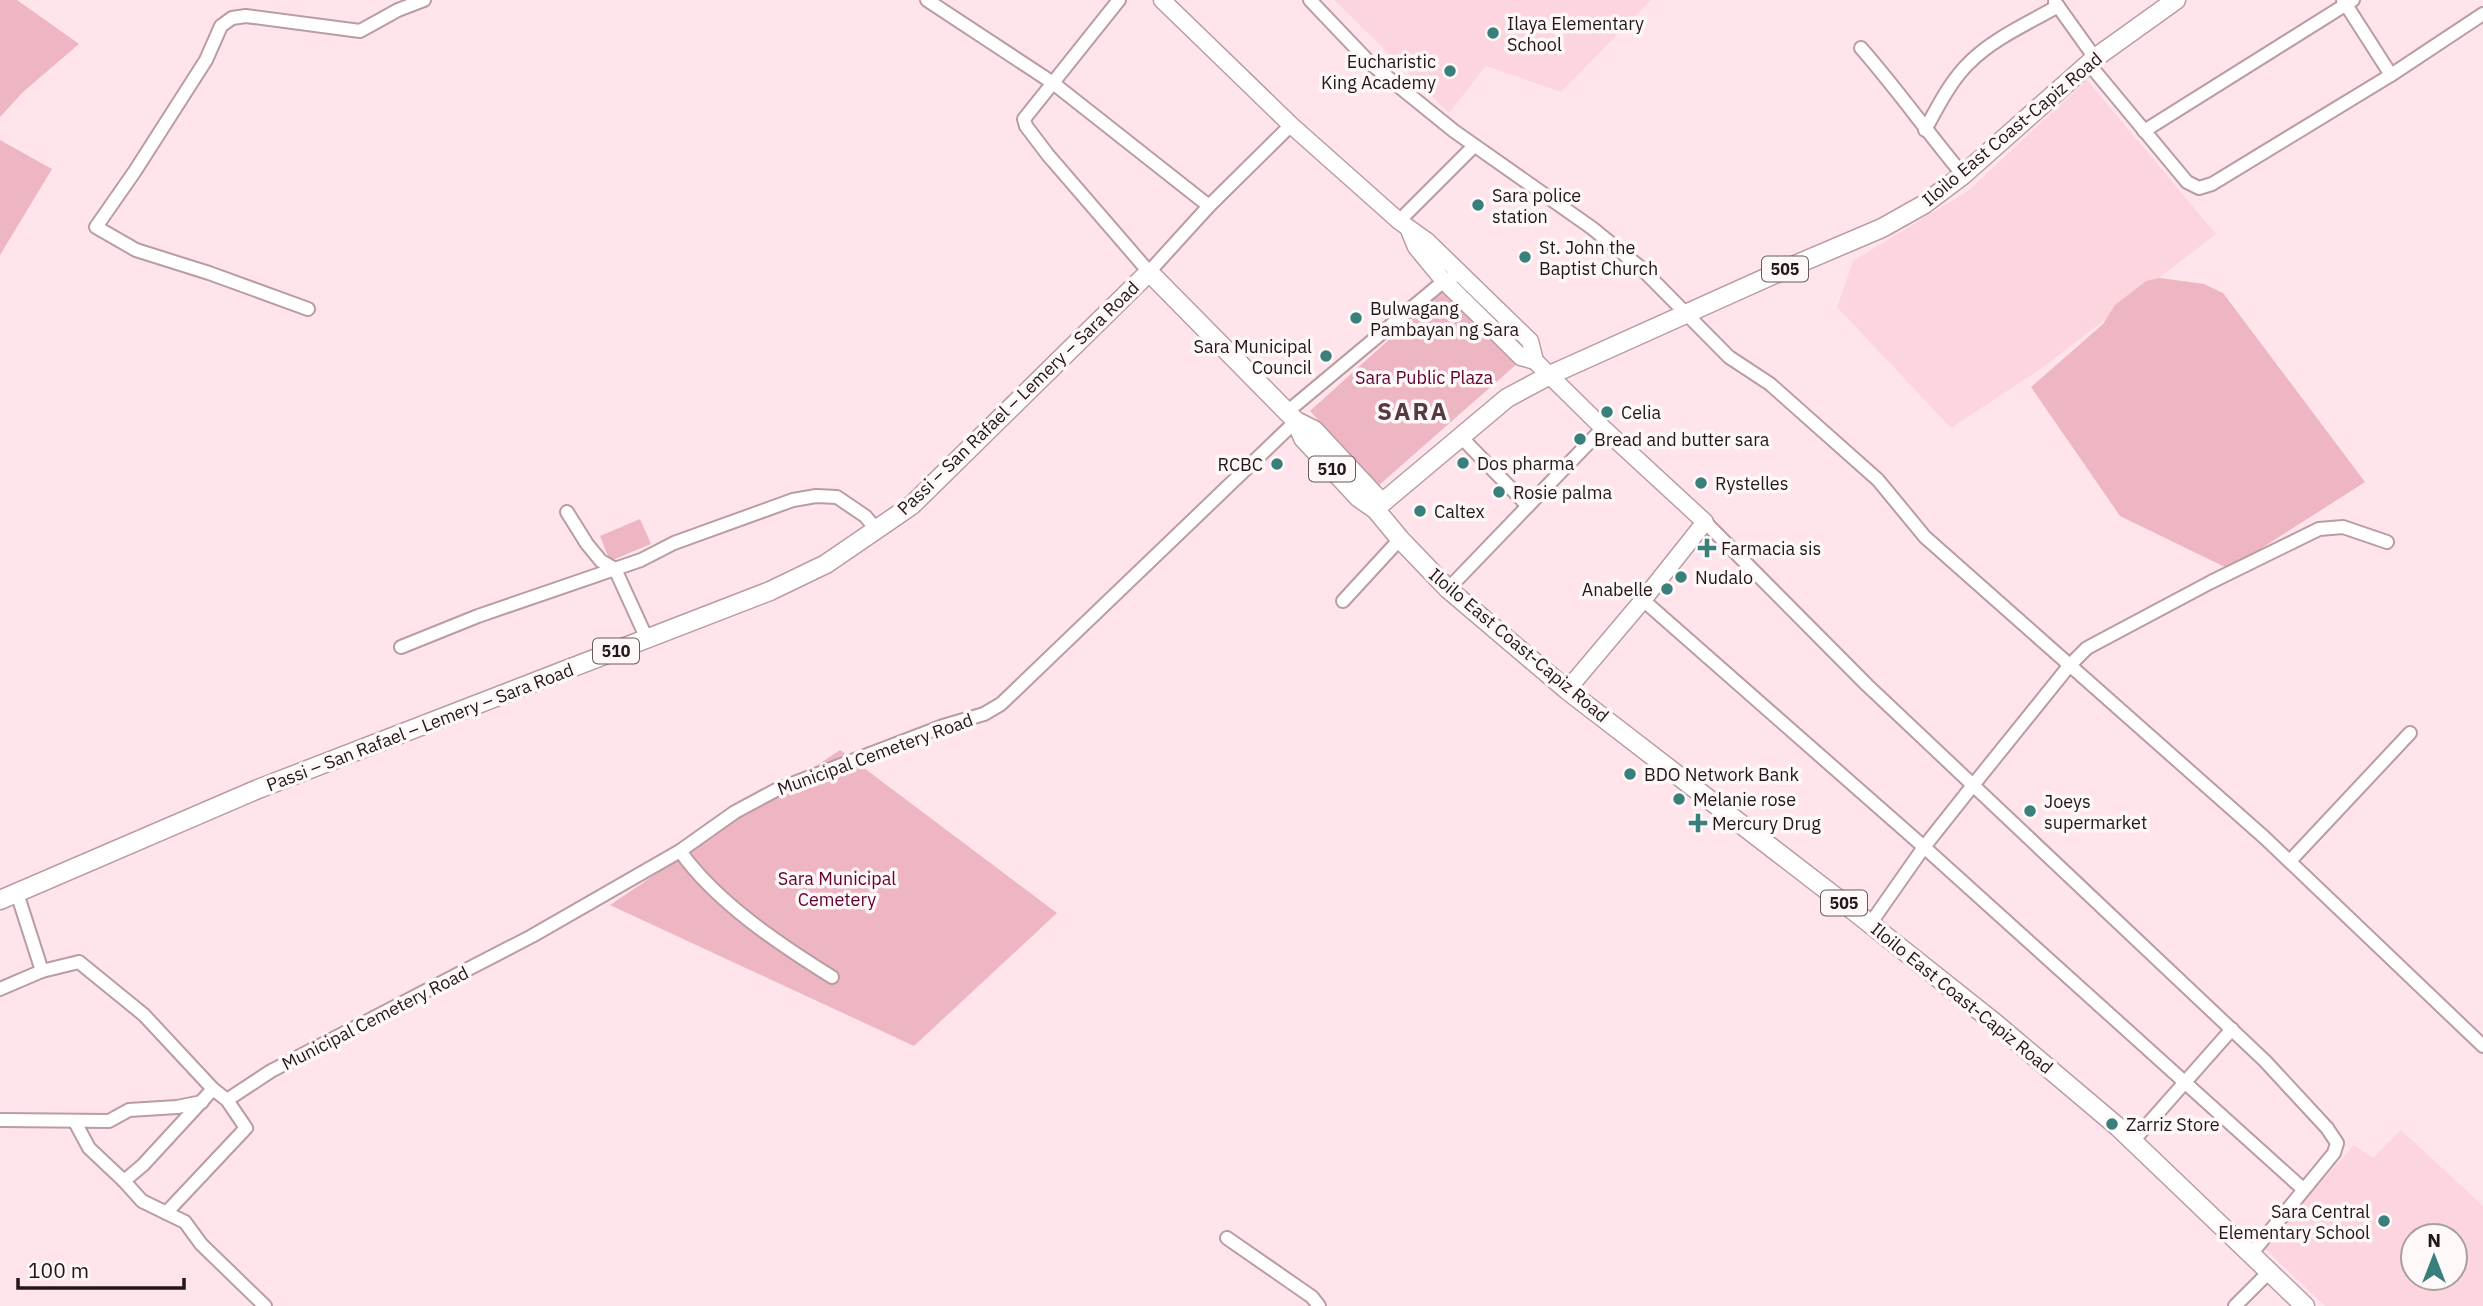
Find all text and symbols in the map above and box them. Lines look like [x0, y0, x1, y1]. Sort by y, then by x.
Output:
place label: Ilaya Elementary School [1507, 12, 1644, 56]
marker: Ilaya Elementary School [1485, 25, 1501, 41]
street label: Iloilo East Coast-Capiz Road [1917, 47, 2107, 211]
place label: Eucharistic King Academy [1321, 50, 1436, 94]
marker: Eucharistic King Academy [1442, 63, 1458, 79]
place label: Sara police station [1492, 184, 1581, 228]
marker: Sara police station [1470, 197, 1486, 213]
place label: St. John the Baptist Church [1539, 236, 1658, 280]
marker: St. John the Baptist Church [1517, 249, 1533, 265]
road number: 505 [1762, 256, 1808, 282]
street label: Passi – San Rafael – Lemery – Sara Road [892, 276, 1144, 520]
place label: Bulwagang Pambayan ng Sara [1370, 297, 1519, 341]
marker: Bulwagang Pambayan ng Sara [1348, 310, 1364, 326]
place label: Sara Municipal Council [1193, 335, 1312, 379]
marker: Sara Municipal Council [1318, 348, 1334, 364]
park label: Sara Public Plaza [1355, 366, 1493, 389]
district label: SARA [1377, 395, 1449, 427]
place label: Celia [1621, 401, 1661, 424]
marker: Celia [1599, 404, 1615, 420]
place label: Bread and butter sara [1594, 428, 1770, 451]
marker: Bread and butter sara [1572, 431, 1588, 447]
place label: Dos pharma [1477, 452, 1575, 475]
place label: RCBC [1218, 453, 1263, 476]
marker: Dos pharma [1455, 455, 1471, 471]
marker: RCBC [1269, 456, 1285, 472]
road number: 510 [1309, 456, 1355, 482]
place label: Rystelles [1715, 472, 1788, 495]
marker: Rystelles [1693, 475, 1709, 491]
place label: Rosie palma [1513, 481, 1612, 504]
marker: Rosie palma [1491, 484, 1507, 500]
place label: Caltex [1434, 500, 1485, 523]
marker: Caltex [1412, 503, 1428, 519]
place label: Farmacia sis [1721, 537, 1821, 560]
marker: Farmacia sis [1699, 540, 1715, 556]
street label: Iloilo East Coast-Capiz Road [1424, 563, 1614, 727]
place label: Nudalo [1695, 566, 1753, 589]
marker: Nudalo [1673, 569, 1689, 585]
place label: Anabelle [1582, 578, 1653, 601]
marker: Anabelle [1659, 581, 1675, 597]
road number: 510 [593, 638, 639, 664]
street label: Passi – San Rafael – Lemery – Sara Road [263, 658, 577, 796]
street label: Municipal Cemetery Road [774, 708, 976, 800]
place label: BDO Network Bank [1644, 763, 1799, 786]
marker: BDO Network Bank [1622, 766, 1638, 782]
place label: Melanie rose [1693, 788, 1796, 811]
place label: Joeys supermarket [2044, 790, 2147, 834]
marker: Melanie rose [1671, 791, 1687, 807]
marker: Joeys supermarket [2022, 803, 2038, 819]
place label: Mercury Drug [1712, 812, 1821, 835]
marker: Mercury Drug [1690, 815, 1706, 831]
park label: Sara Municipal Cemetery [778, 867, 896, 911]
road number: 505 [1821, 890, 1867, 916]
street label: Iloilo East Coast-Capiz Road [1866, 917, 2058, 1079]
street label: Municipal Cemetery Road [278, 961, 472, 1075]
place label: Zarriz Store [2126, 1113, 2220, 1136]
marker: Zarriz Store [2104, 1116, 2120, 1132]
place label: Sara Central Elementary School [2218, 1200, 2370, 1244]
marker: Sara Central Elementary School [2376, 1213, 2392, 1229]
north arrow [2399, 1222, 2469, 1292]
text: N [2427, 1228, 2441, 1252]
scale bar [18, 1246, 184, 1290]
text: 100 m [28, 1256, 89, 1284]

